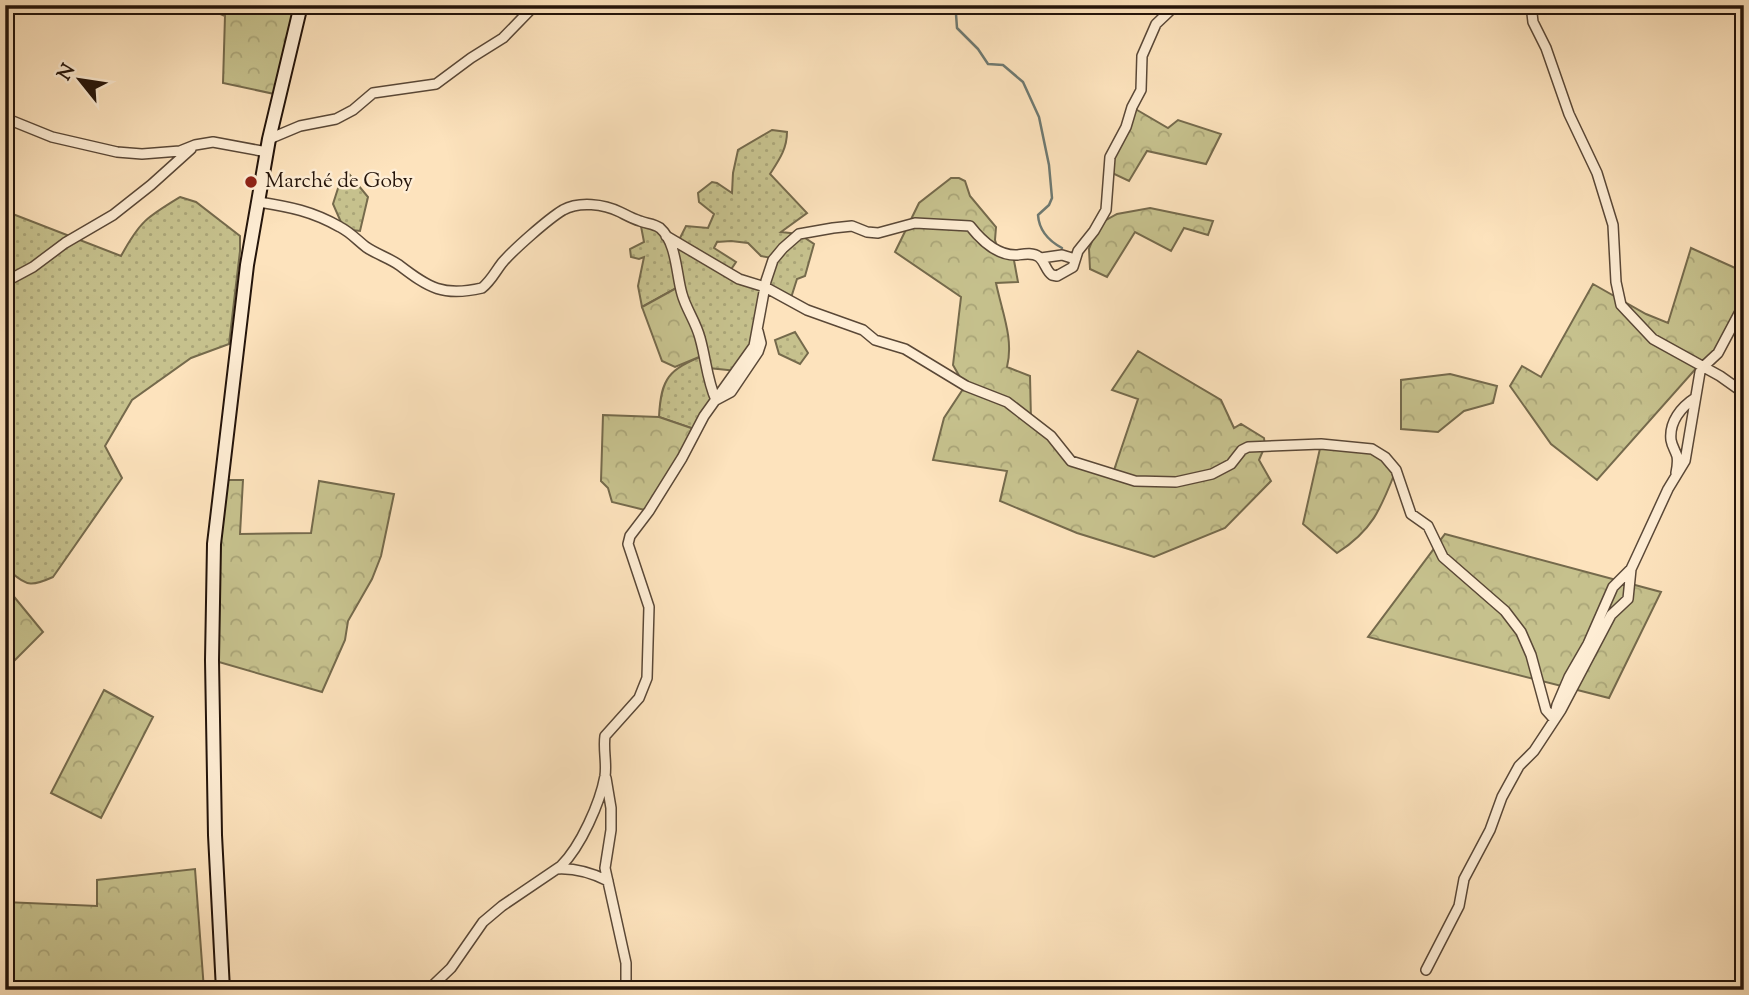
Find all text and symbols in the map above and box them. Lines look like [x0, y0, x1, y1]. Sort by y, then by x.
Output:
north arrow [46, 46, 116, 116]
text: N [52, 59, 83, 86]
place label: Marché de Goby [265, 167, 414, 197]
marker: Marché de Goby [243, 174, 259, 190]

